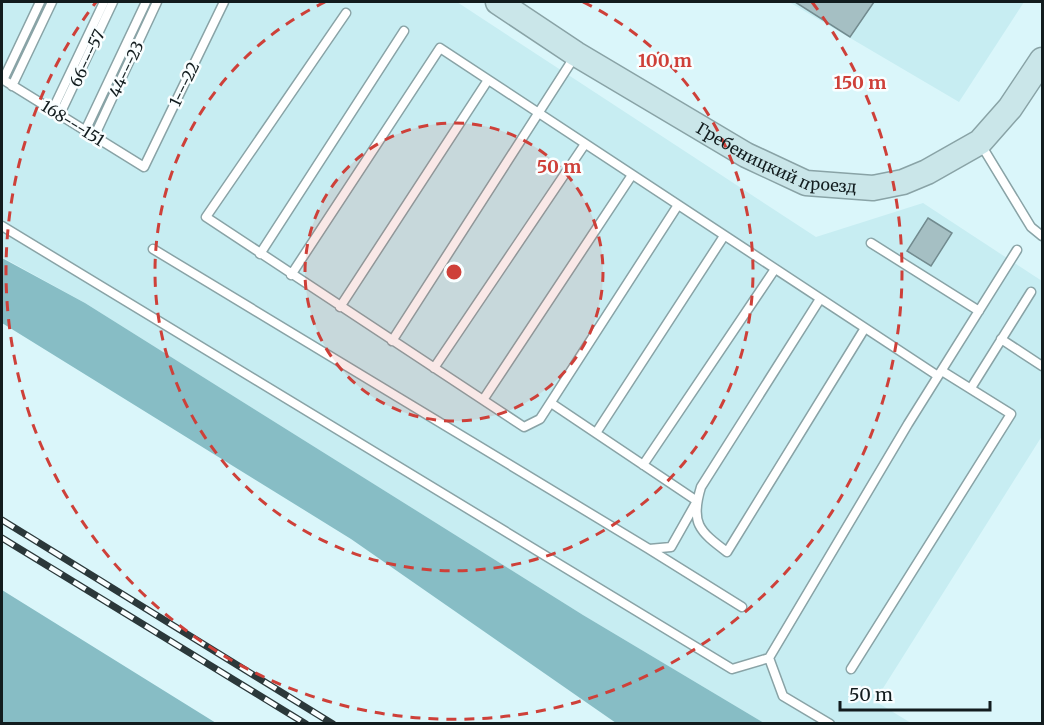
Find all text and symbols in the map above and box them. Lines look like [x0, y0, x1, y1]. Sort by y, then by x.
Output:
street label: 66---57 [65, 26, 109, 90]
street label: 44---23 [104, 38, 148, 100]
text: 100 m [638, 49, 692, 72]
street label: 1---22 [165, 58, 203, 110]
text: 150 m [834, 71, 886, 94]
street label: 168---151 [38, 96, 108, 150]
street label: Гребеницкий проезд [693, 118, 857, 197]
text: 50 m [537, 155, 581, 178]
centre of rings [444, 262, 464, 282]
scale bar [840, 674, 990, 712]
text: 50 m [849, 683, 893, 706]

